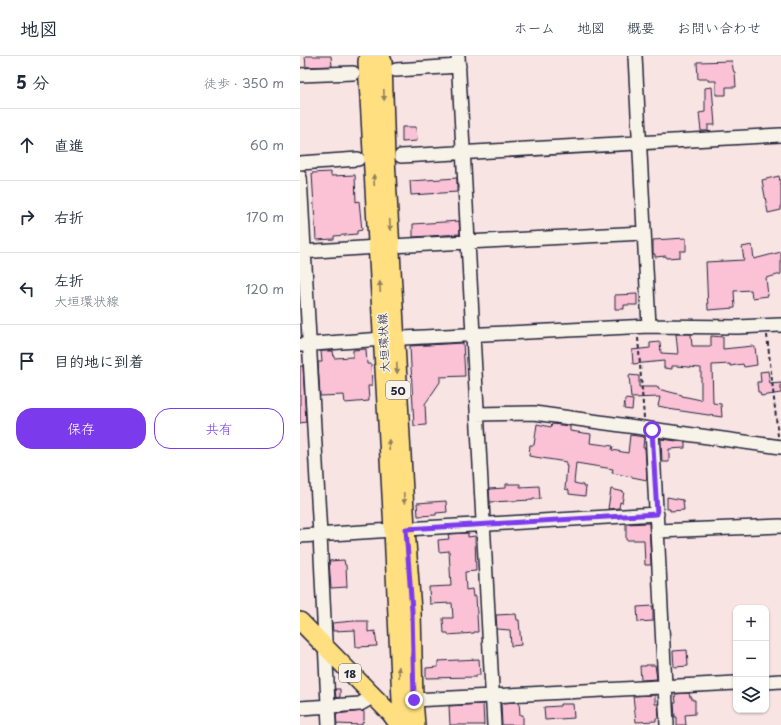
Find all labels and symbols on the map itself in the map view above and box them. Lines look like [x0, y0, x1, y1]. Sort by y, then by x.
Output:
one-way arrow [381, 89, 388, 101]
one-way arrow [370, 174, 377, 186]
one-way arrow [387, 219, 394, 231]
one-way arrow [376, 281, 383, 293]
street label: 大垣環状線 [372, 313, 394, 373]
one-way arrow [394, 362, 401, 374]
road number: 50 [386, 381, 410, 399]
route start [643, 421, 661, 439]
one-way arrow [385, 439, 392, 451]
one-way arrow [401, 492, 408, 504]
road number: 18 [339, 664, 361, 682]
one-way arrow [396, 666, 403, 678]
route end [405, 691, 423, 709]

